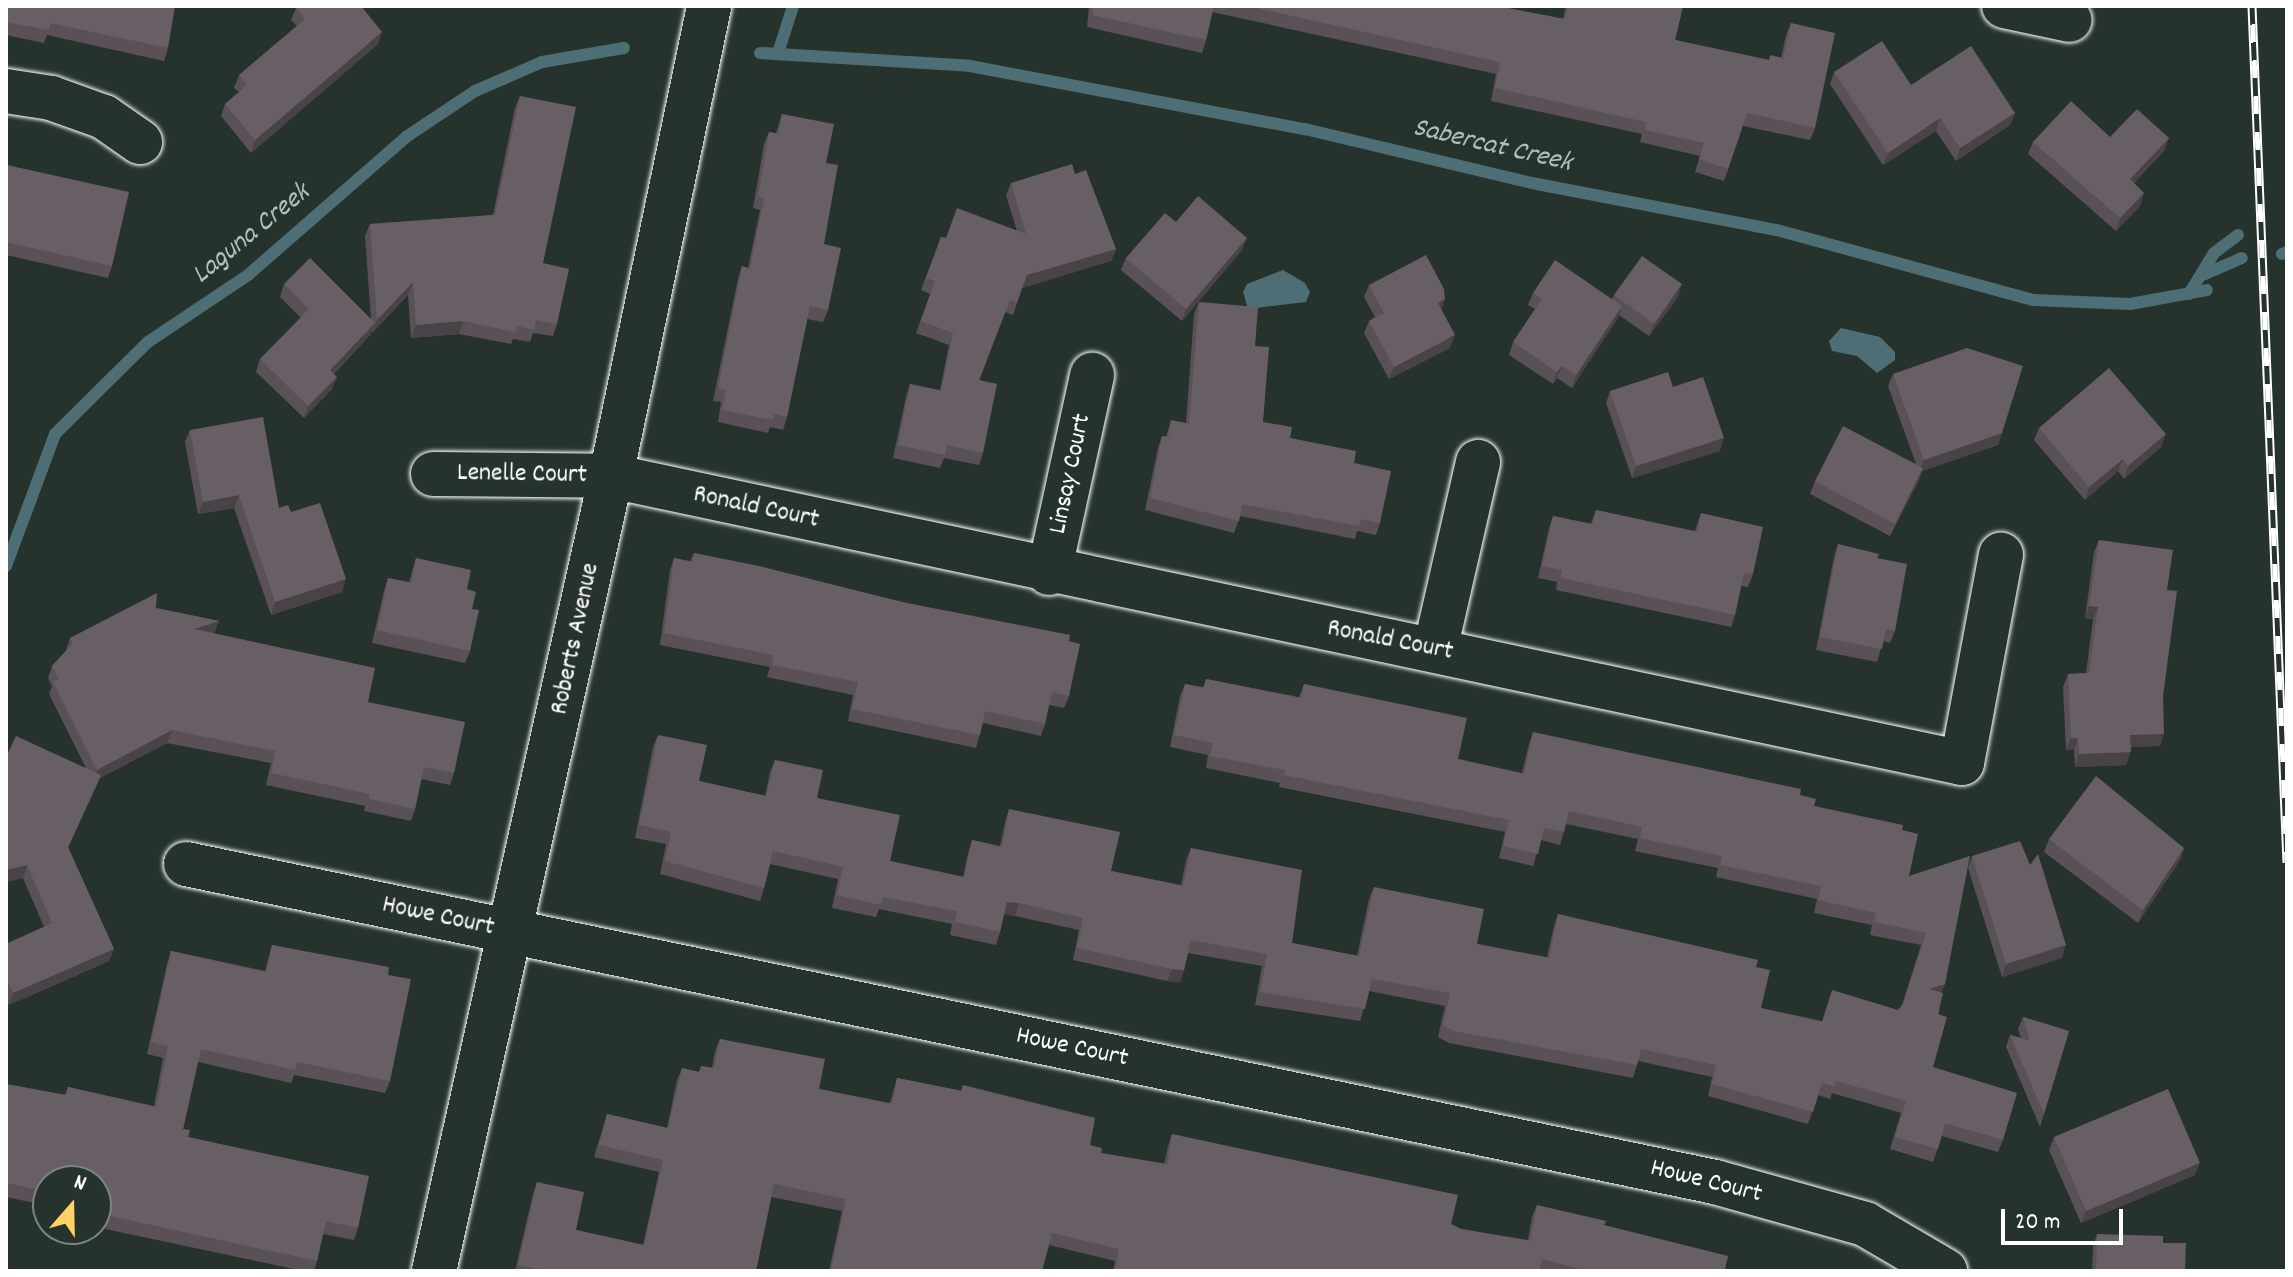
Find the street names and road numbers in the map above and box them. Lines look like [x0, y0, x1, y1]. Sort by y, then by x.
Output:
street label: Linsay Court [1043, 411, 1099, 537]
street label: Lenelle Court [457, 458, 587, 492]
street label: Ronald Court [690, 479, 822, 537]
street label: Roberts Avenue [545, 560, 607, 718]
street label: Ronald Court [1324, 614, 1456, 668]
street label: Howe Court [379, 890, 497, 944]
street label: Howe Court [1013, 1021, 1131, 1075]
street label: Howe Court [1647, 1153, 1765, 1211]

